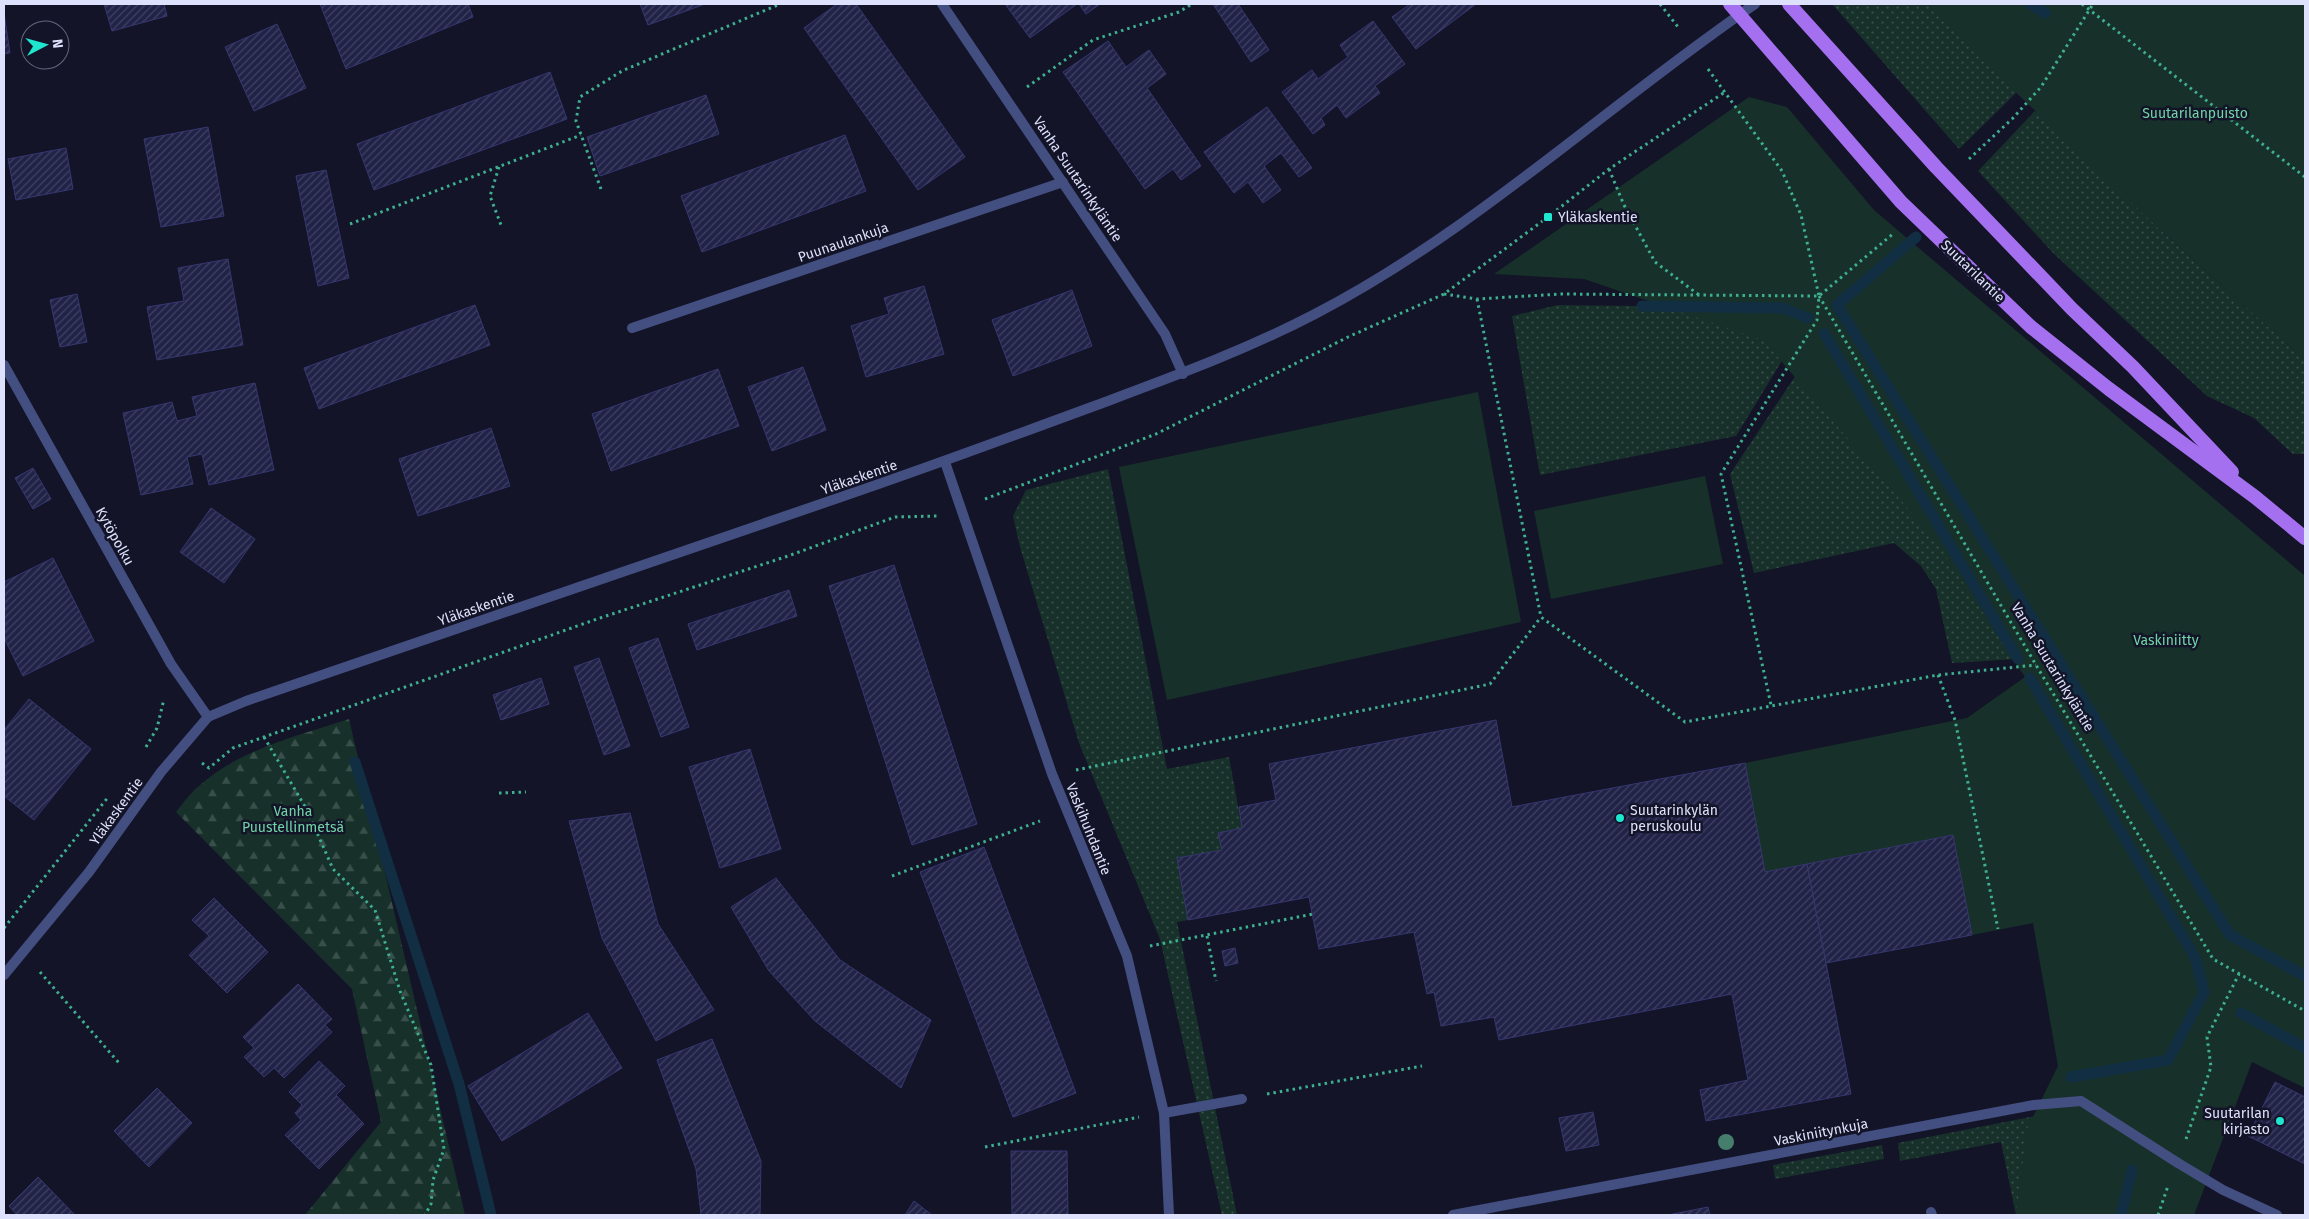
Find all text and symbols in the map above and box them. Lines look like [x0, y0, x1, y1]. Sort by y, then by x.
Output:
north arrow [20, 20, 70, 70]
text: N [48, 38, 66, 49]
park label: Suutarilanpuisto [2142, 105, 2248, 122]
street label: Vanha Suutarinkyläntie [1029, 114, 1126, 245]
place label: Yläkaskentie [1558, 209, 1638, 226]
marker: Yläkaskentie [1542, 211, 1554, 223]
street label: Puunaulankuja [796, 219, 891, 266]
street label: Suutarilantie [1937, 237, 2008, 306]
street label: Yläkaskentie [819, 456, 900, 498]
street label: Kytöpolku [92, 504, 137, 568]
street label: Yläkaskentie [436, 587, 517, 629]
street label: Vanha Suutarinkyläntie [2007, 600, 2098, 735]
park label: Vaskiniitty [2133, 632, 2199, 649]
street label: Yläkaskentie [86, 774, 147, 849]
street label: Vaskihuhdantie [1062, 781, 1115, 878]
place label: Suutarinkylän peruskoulu [1630, 802, 1718, 835]
park label: Vanha Puustellinmetsä [242, 803, 344, 836]
marker: Suutarinkylän peruskoulu [1614, 812, 1626, 824]
place label: Suutarilan kirjasto [2204, 1105, 2270, 1138]
street label: Vaskiniitynkuja [1773, 1115, 1869, 1150]
marker: Suutarilan kirjasto [2274, 1115, 2286, 1127]

